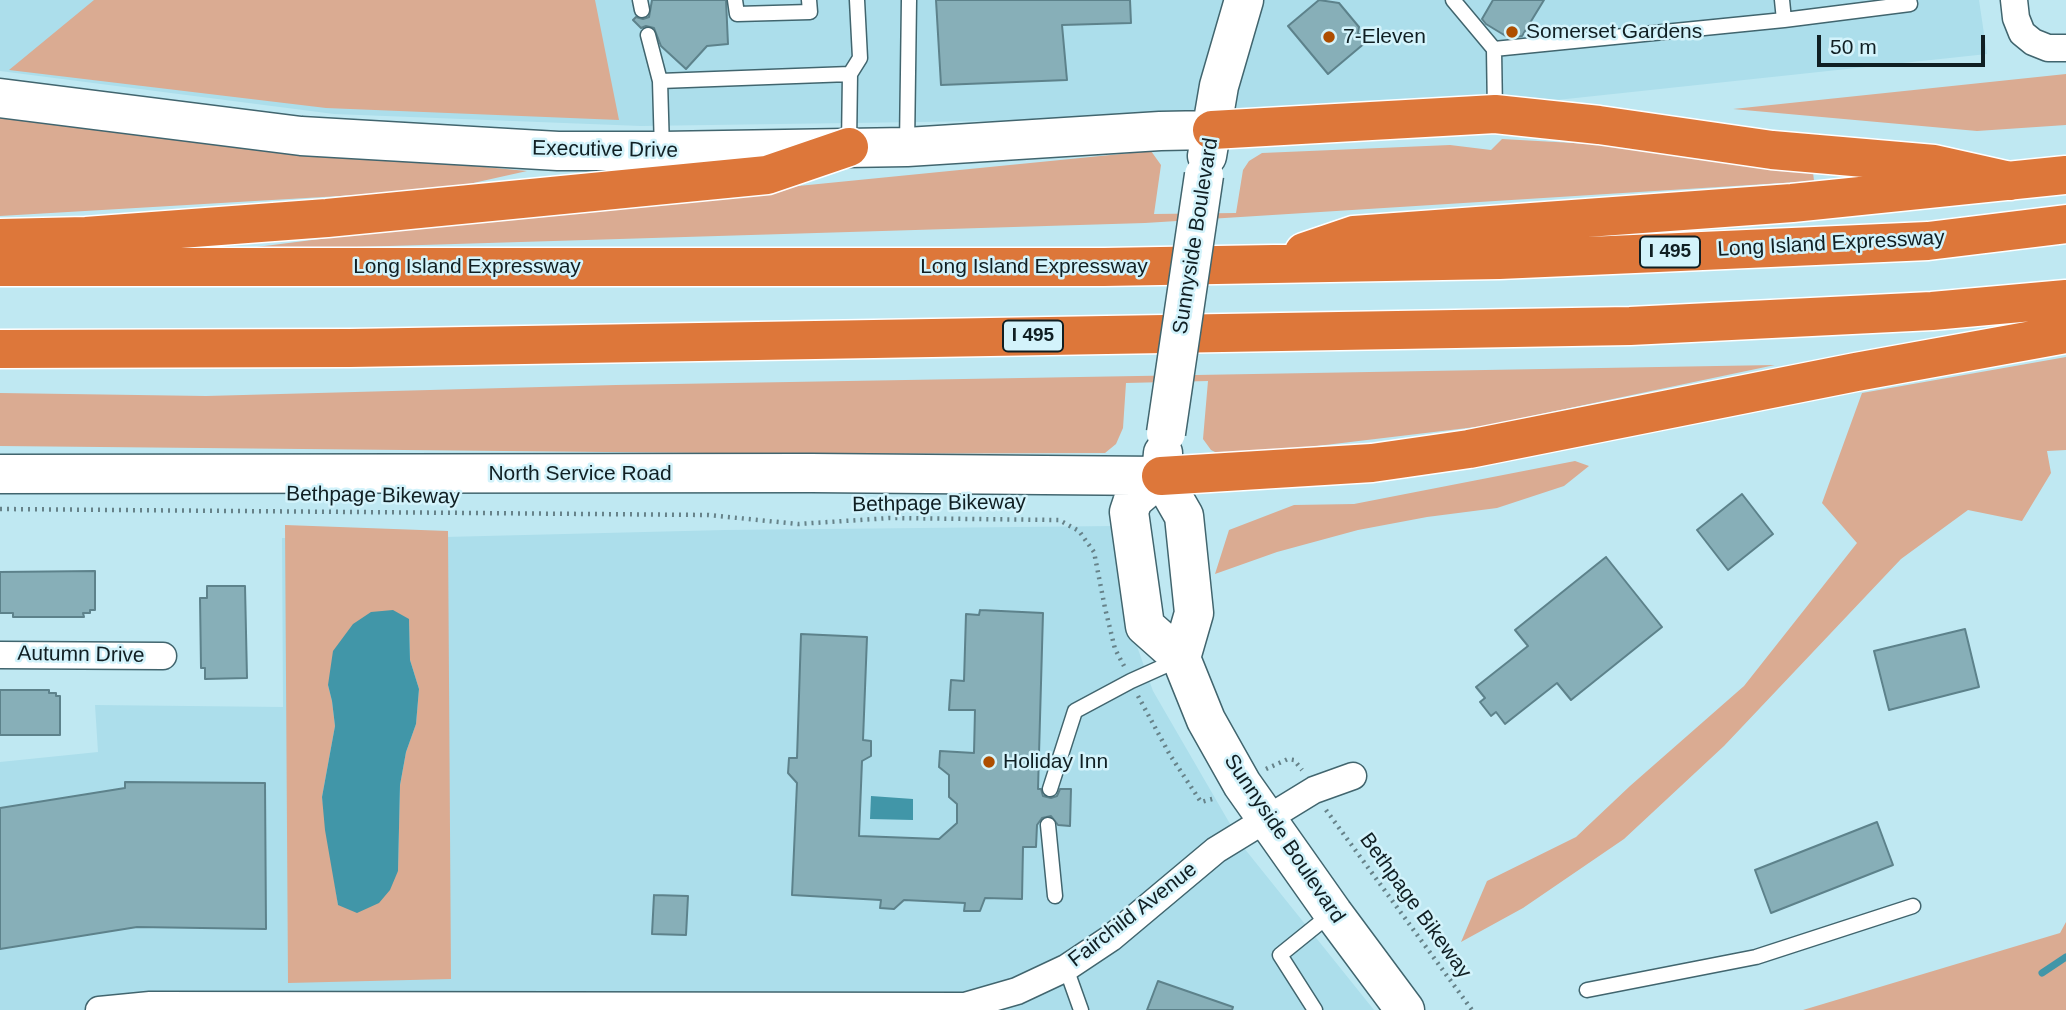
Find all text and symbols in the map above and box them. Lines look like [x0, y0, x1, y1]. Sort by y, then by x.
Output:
place label: Somerset Gardens [1526, 19, 1702, 45]
scale bar [1821, 21, 1989, 65]
place label: 7-Eleven [1343, 24, 1426, 50]
marker: Somerset Gardens [1504, 24, 1520, 40]
marker: 7-Eleven [1321, 29, 1337, 45]
text: 50 m [1830, 35, 1877, 58]
street label: Executive Drive [532, 136, 678, 164]
street label: Sunnyside Boulevard [1168, 136, 1224, 336]
street label: Long Island Expressway [1717, 225, 1945, 263]
road number: I 495 [1640, 236, 1700, 268]
street label: Long Island Expressway [353, 254, 581, 280]
street label: Long Island Expressway [920, 254, 1148, 280]
road number: I 495 [1003, 320, 1063, 352]
street label: North Service Road [488, 461, 672, 487]
street label: Bethpage Bikeway [286, 482, 460, 510]
street label: Bethpage Bikeway [852, 490, 1026, 518]
street label: Autumn Drive [17, 641, 145, 669]
place label: Holiday Inn [1003, 749, 1108, 775]
street label: Sunnyside Boulevard [1218, 750, 1350, 928]
marker: Holiday Inn [981, 754, 997, 770]
street label: Bethpage Bikeway [1354, 828, 1476, 984]
street label: Fairchild Avenue [1064, 857, 1202, 973]

